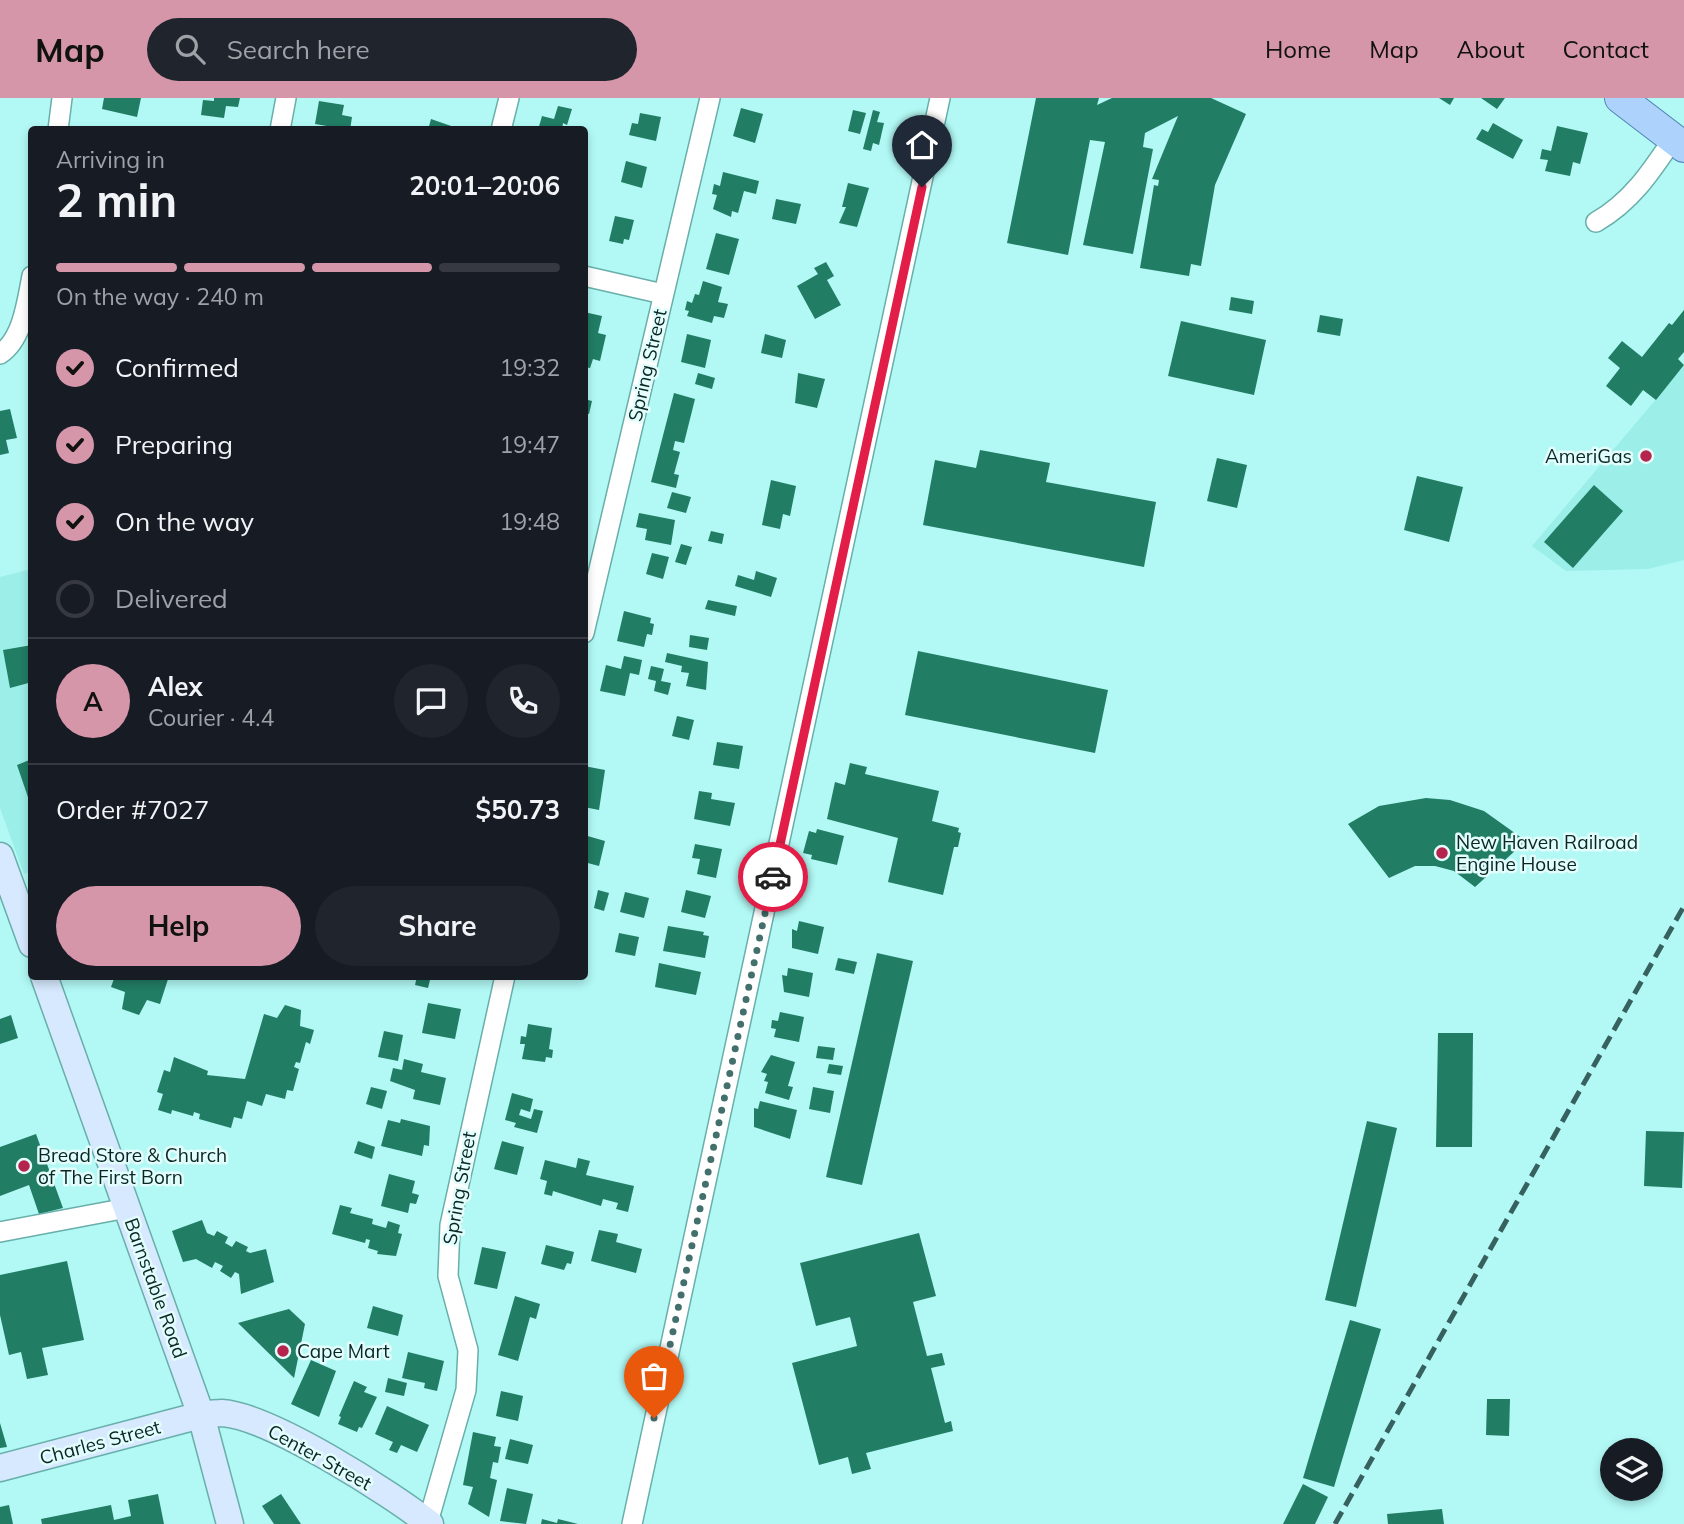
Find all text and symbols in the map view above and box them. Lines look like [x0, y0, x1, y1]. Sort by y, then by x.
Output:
search box [147, 18, 637, 81]
text: Map [35, 29, 105, 70]
icon: search [171, 30, 209, 68]
text: Search here [227, 33, 370, 66]
text: Home [1265, 34, 1331, 64]
text: Map [1369, 34, 1419, 64]
text: About [1457, 34, 1525, 64]
text: Contact [1563, 34, 1649, 64]
pin [892, 115, 952, 187]
icon: home [903, 126, 941, 164]
text: Arriving in [56, 145, 165, 174]
text: 20:01–20:06 [409, 169, 560, 202]
text: 2 min [56, 171, 177, 229]
text: On the way · 240 m [56, 282, 264, 311]
street label: Spring Street [622, 306, 672, 424]
icon: check [56, 349, 94, 387]
text: Confirmed [115, 351, 239, 384]
text: 19:32 [500, 353, 560, 382]
icon: check [56, 426, 94, 464]
text: Preparing [115, 428, 233, 461]
text: 19:47 [500, 430, 560, 459]
place label: AmeriGas [1545, 444, 1632, 468]
marker: AmeriGas [1638, 448, 1654, 464]
icon: check [56, 503, 94, 541]
text: On the way [115, 505, 254, 538]
text: 19:48 [500, 507, 560, 536]
text: Delivered [115, 582, 228, 615]
button: chat [394, 664, 468, 738]
button: phone [486, 664, 560, 738]
text: Alex [148, 670, 203, 703]
text: A [83, 685, 103, 718]
text: Courier · 4.4 [148, 703, 274, 732]
text: Order #7027 [56, 793, 209, 826]
text: $50.73 [476, 793, 560, 826]
place label: New Haven Railroad Engine House [1456, 830, 1638, 876]
courier [738, 842, 808, 912]
marker: New Haven Railroad Engine House [1434, 845, 1450, 861]
icon: car [754, 858, 792, 896]
button: Help [56, 886, 301, 966]
button: Share [315, 886, 560, 966]
street label: Spring Street [437, 1129, 481, 1247]
place label: Bread Store & Church of The First Born [38, 1143, 227, 1189]
marker: Bread Store & Church of The First Born [16, 1158, 32, 1174]
street label: Barnstable Road [119, 1215, 193, 1361]
place label: Cape Mart [297, 1339, 390, 1363]
marker: Cape Mart [275, 1343, 291, 1359]
pin [624, 1346, 684, 1418]
icon: bag [635, 1357, 673, 1395]
street label: Charles Street [37, 1414, 163, 1470]
street label: Center Street [264, 1419, 376, 1496]
map controls [1600, 1438, 1663, 1501]
button: layers [1600, 1438, 1663, 1501]

